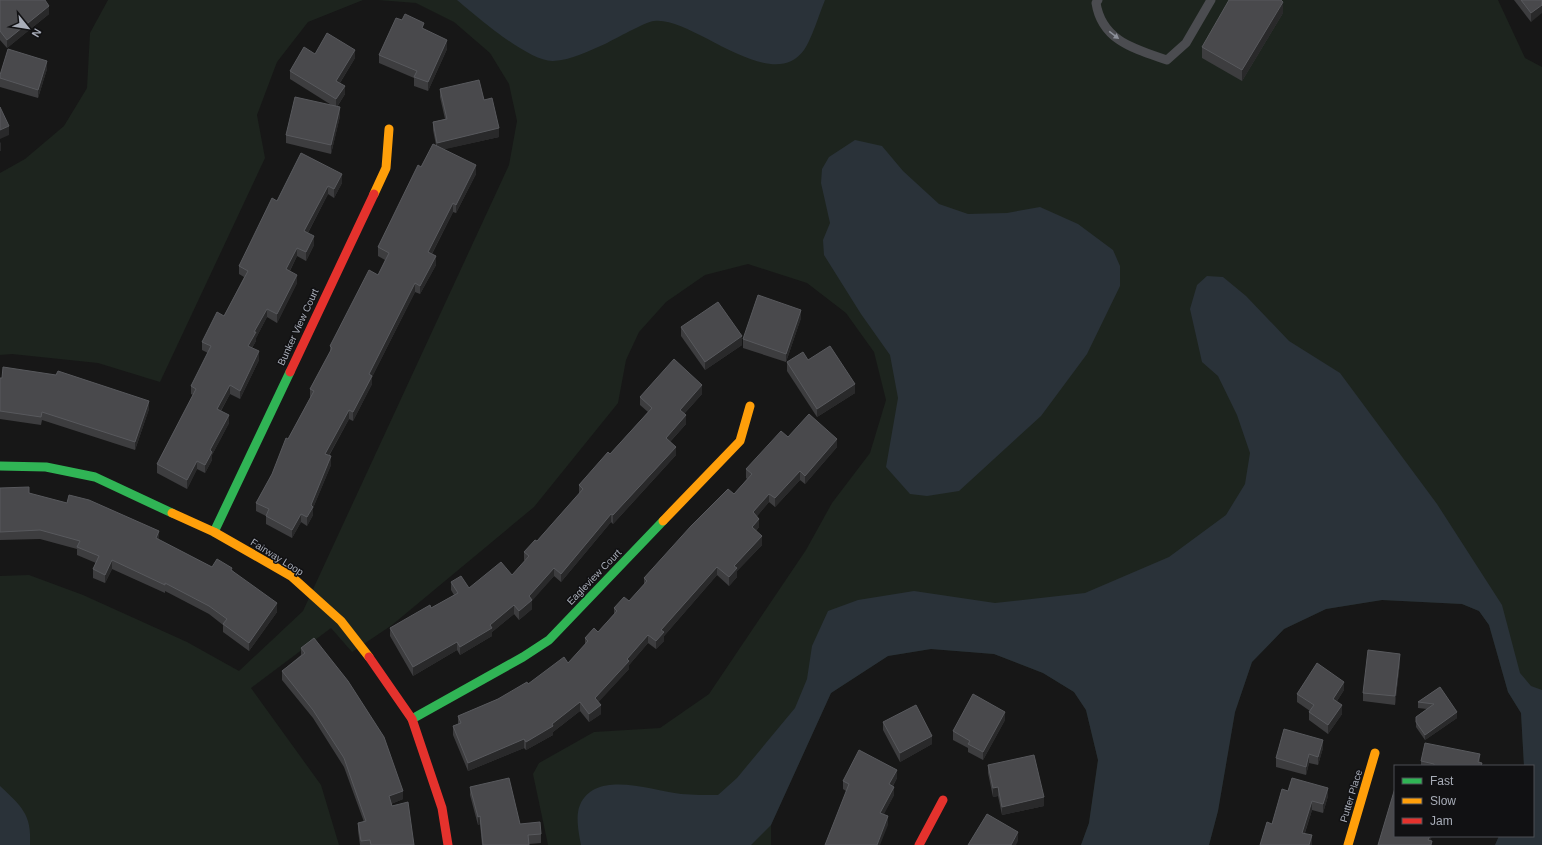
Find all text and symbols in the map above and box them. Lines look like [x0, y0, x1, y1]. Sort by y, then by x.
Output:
north arrow [8, 8, 48, 48]
text: N [29, 27, 44, 39]
one-way arrow [1109, 31, 1120, 40]
street label: Bunker View Court [275, 287, 321, 367]
street label: Fairway Loop [249, 536, 306, 578]
street label: Eagleview Court [565, 547, 623, 607]
legend [1394, 765, 1534, 837]
street label: Putter Place [1338, 768, 1364, 824]
text: Fast [1430, 774, 1454, 788]
text: Slow [1430, 794, 1456, 808]
text: Jam [1430, 814, 1453, 828]

